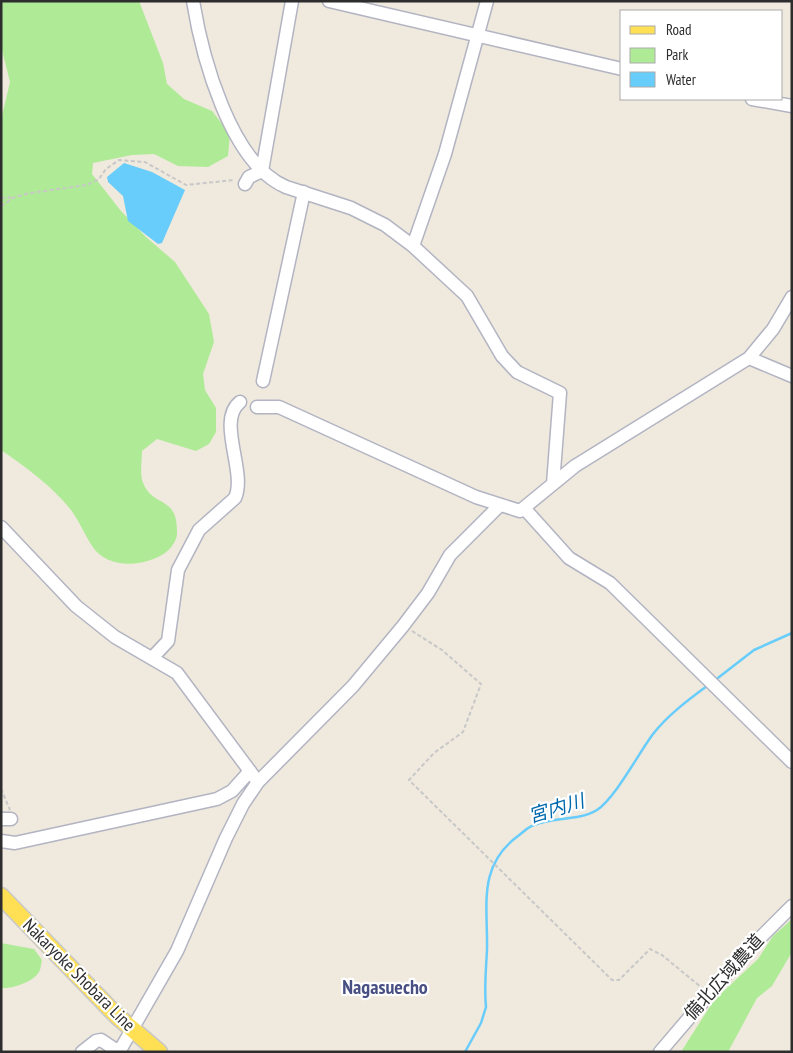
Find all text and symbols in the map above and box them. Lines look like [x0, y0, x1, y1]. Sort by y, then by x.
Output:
legend [620, 10, 783, 100]
text: Road [666, 20, 692, 39]
text: Park [666, 45, 688, 64]
text: Water [666, 70, 697, 89]
water label: 宮内川 [525, 788, 589, 828]
street label: Nakaryoke Shobara Line [18, 914, 140, 1036]
street label: 備北広域農道 [679, 929, 768, 1024]
district label: Nagasuecho [342, 974, 428, 1000]

